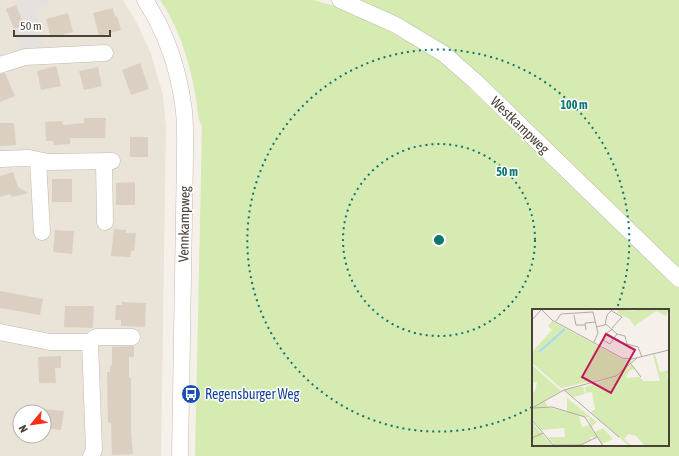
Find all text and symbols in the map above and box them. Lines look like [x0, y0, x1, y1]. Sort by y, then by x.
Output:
scale bar [14, 12, 110, 38]
text: 50 m [20, 19, 42, 33]
street label: Westkampweg [488, 93, 552, 157]
text: 100 m [560, 98, 588, 112]
text: 50 m [496, 165, 518, 179]
street label: Vennkampweg [175, 186, 193, 262]
centre of rings [432, 233, 446, 247]
inset map [532, 309, 669, 446]
bus stop icon: Regensburger Weg [180, 383, 202, 405]
place label: Regensburger Weg [205, 386, 300, 402]
north arrow [12, 404, 52, 444]
text: N [16, 423, 30, 435]

